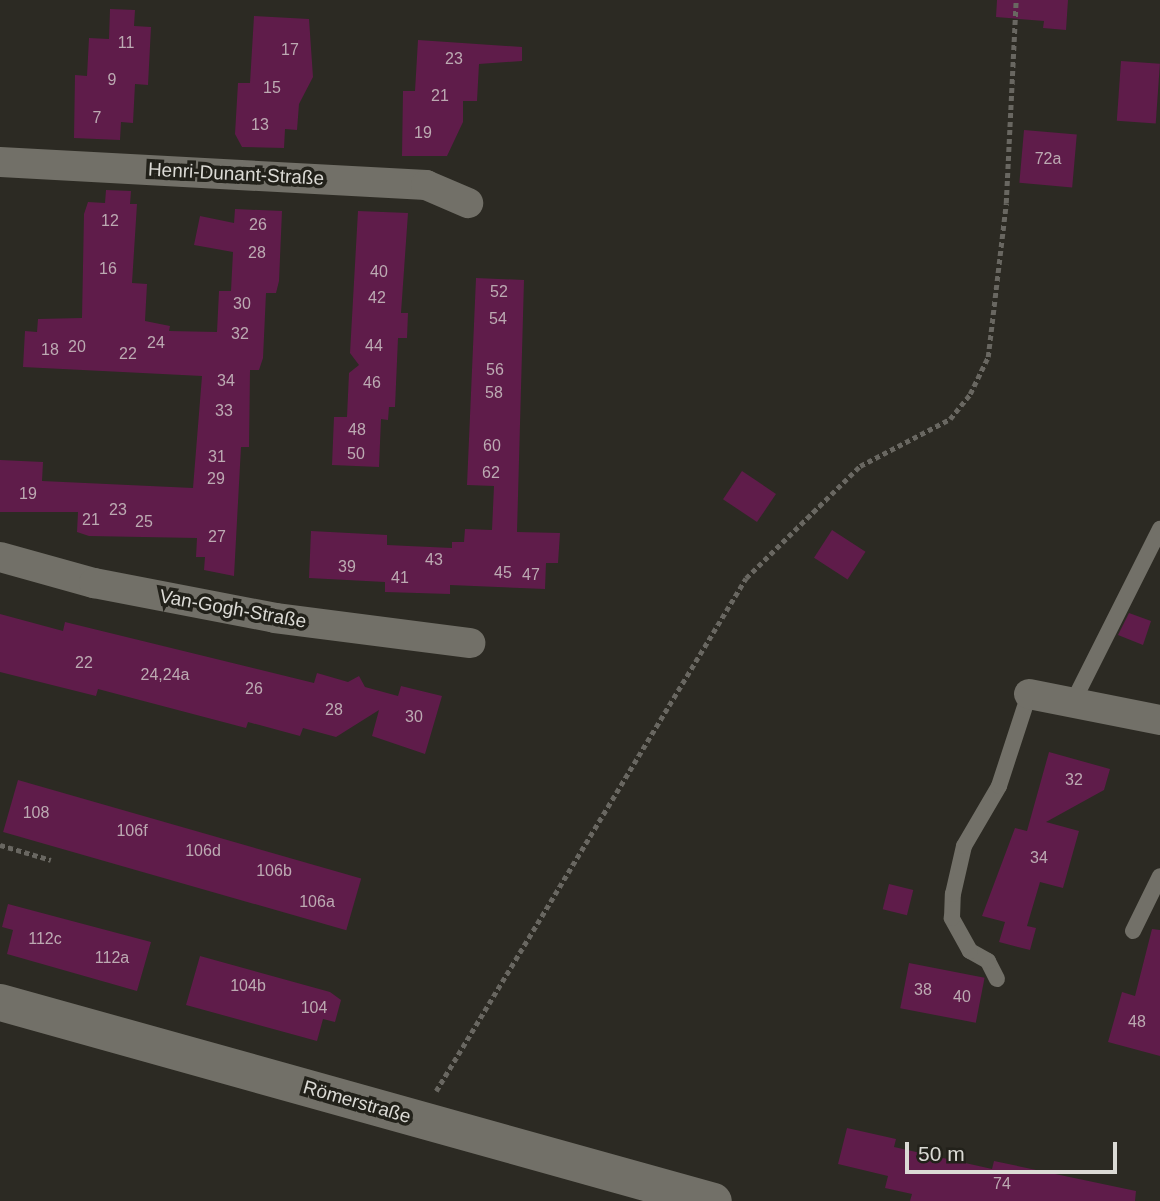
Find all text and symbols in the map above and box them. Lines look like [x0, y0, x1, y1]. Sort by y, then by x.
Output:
house number: 11 [118, 33, 134, 53]
house number: 17 [281, 40, 299, 60]
house number: 23 [445, 49, 463, 69]
house number: 9 [108, 70, 116, 90]
house number: 15 [263, 78, 281, 98]
house number: 21 [431, 86, 449, 106]
house number: 7 [93, 108, 101, 128]
house number: 13 [251, 115, 269, 135]
house number: 19 [414, 123, 432, 143]
house number: 72a [1035, 149, 1061, 169]
street label: Henri-Dunant-Straße [147, 158, 325, 190]
house number: 12 [101, 211, 119, 231]
house number: 26 [249, 215, 267, 235]
house number: 28 [248, 243, 266, 263]
house number: 16 [99, 259, 117, 279]
house number: 40 [370, 262, 388, 282]
house number: 52 [490, 282, 508, 302]
house number: 42 [368, 288, 386, 308]
house number: 30 [233, 294, 251, 314]
house number: 54 [489, 309, 507, 329]
house number: 32 [231, 324, 249, 344]
house number: 24 [147, 333, 165, 353]
house number: 44 [365, 336, 383, 356]
house number: 20 [68, 337, 86, 357]
house number: 18 [41, 340, 59, 360]
house number: 22 [119, 344, 137, 364]
house number: 56 [486, 360, 504, 380]
house number: 34 [217, 371, 235, 391]
house number: 46 [363, 373, 381, 393]
house number: 58 [485, 383, 503, 403]
house number: 33 [215, 401, 233, 421]
house number: 48 [348, 420, 366, 440]
house number: 60 [483, 436, 501, 456]
house number: 50 [347, 444, 365, 464]
house number: 31 [208, 447, 226, 467]
house number: 62 [482, 463, 500, 483]
house number: 29 [207, 469, 225, 489]
house number: 19 [19, 484, 37, 504]
house number: 23 [109, 500, 127, 520]
house number: 21 [82, 510, 100, 530]
house number: 25 [135, 512, 153, 532]
house number: 27 [208, 527, 226, 547]
house number: 43 [425, 550, 443, 570]
house number: 39 [338, 557, 356, 577]
house number: 45 [494, 563, 512, 583]
house number: 47 [522, 565, 540, 585]
house number: 41 [391, 568, 409, 588]
street label: Van-Gogh-Straße [158, 585, 308, 633]
house number: 22 [75, 653, 93, 673]
house number: 24,24a [141, 665, 189, 685]
house number: 26 [245, 679, 263, 699]
house number: 28 [325, 700, 343, 720]
house number: 30 [405, 707, 423, 727]
house number: 32 [1065, 770, 1083, 790]
house number: 108 [23, 803, 49, 823]
house number: 106f [116, 821, 148, 841]
house number: 106d [185, 841, 221, 861]
house number: 34 [1030, 848, 1048, 868]
house number: 106b [256, 861, 292, 881]
house number: 106a [299, 892, 335, 912]
house number: 112c [28, 929, 62, 949]
house number: 112a [95, 948, 129, 968]
house number: 104b [230, 976, 266, 996]
house number: 38 [914, 980, 932, 1000]
house number: 40 [953, 987, 971, 1007]
house number: 104 [301, 998, 327, 1018]
house number: 48 [1128, 1012, 1146, 1032]
street label: Römerstraße [301, 1076, 413, 1128]
scale bar [908, 1128, 1120, 1172]
text: 50 m [918, 1142, 965, 1165]
house number: 74 [993, 1174, 1011, 1194]

